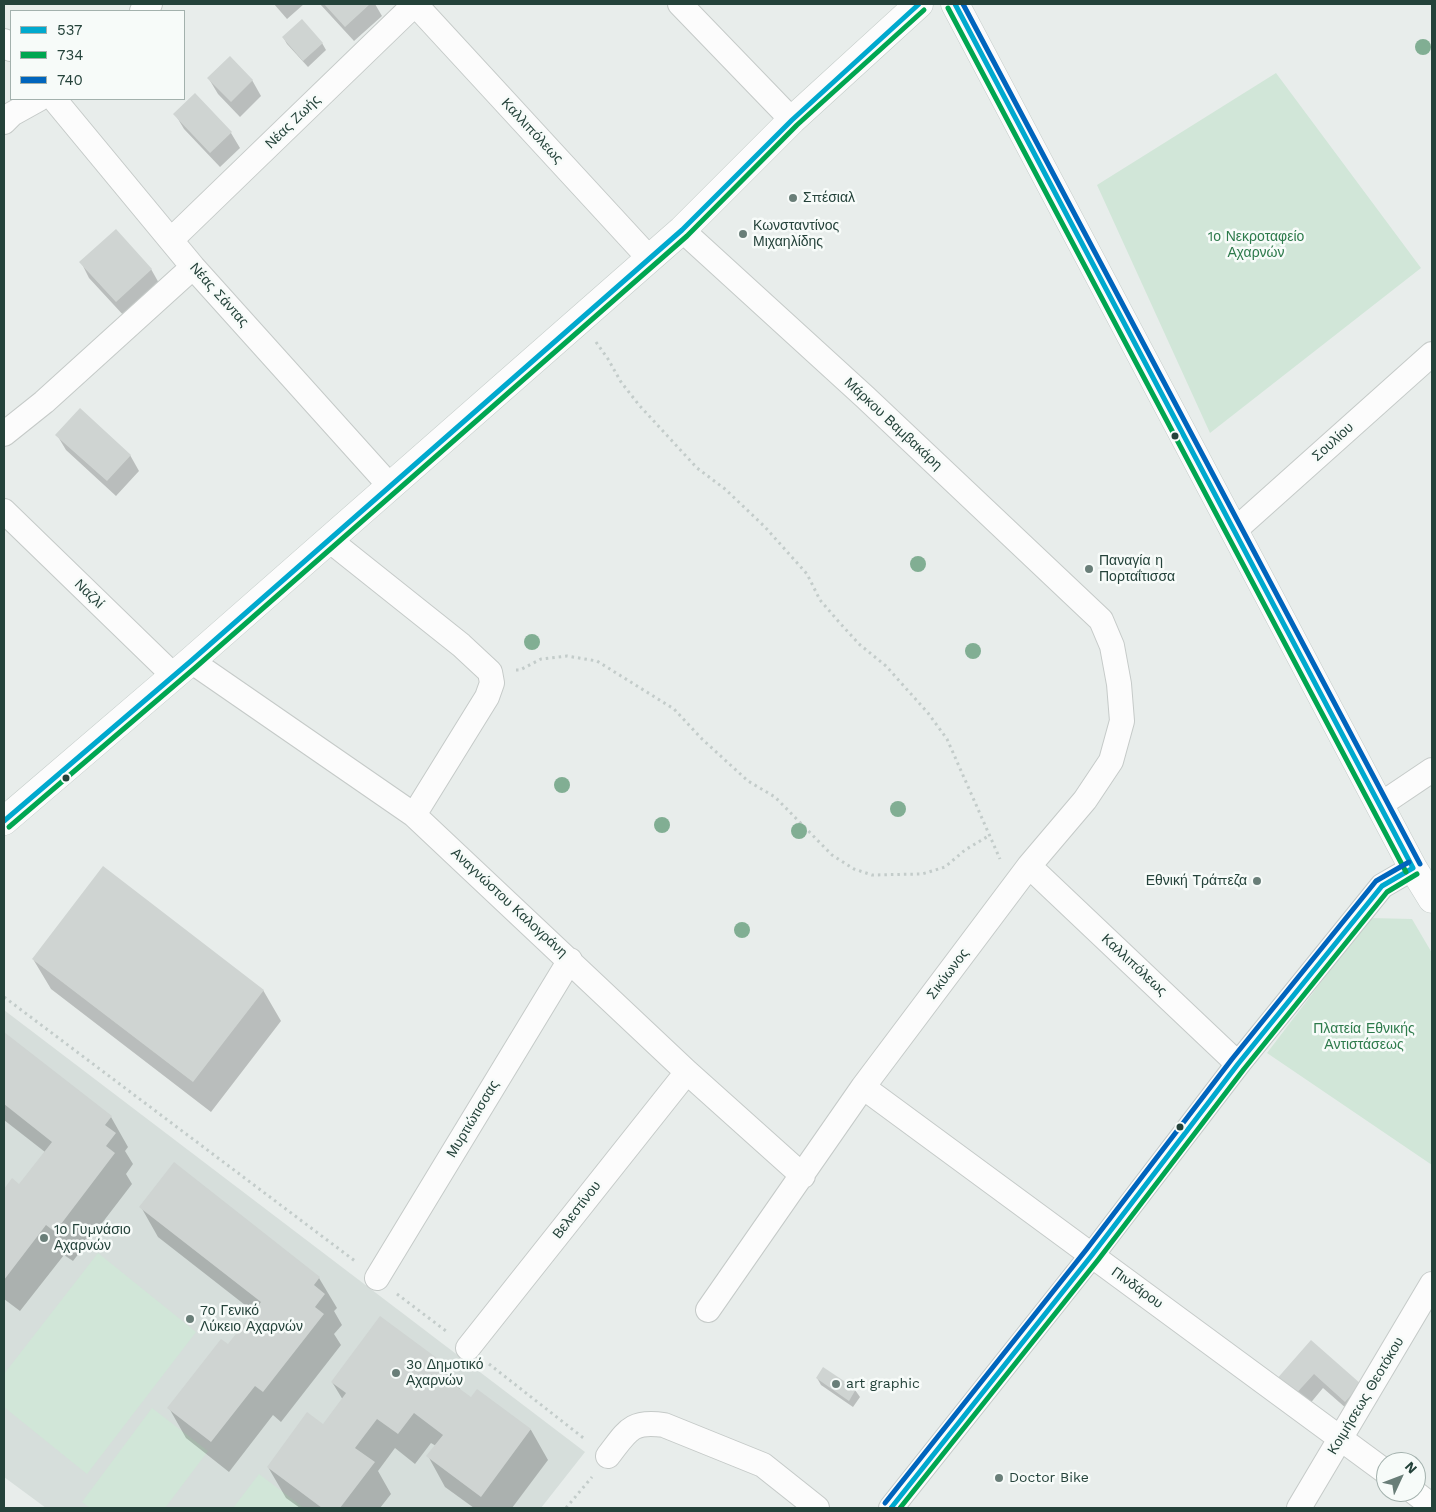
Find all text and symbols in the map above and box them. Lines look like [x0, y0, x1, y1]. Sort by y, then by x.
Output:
legend [10, 10, 185, 100]
text: 537 [57, 21, 82, 39]
text: 734 [57, 46, 83, 64]
text: 740 [57, 71, 83, 89]
street label: Νέας Ζωής [262, 92, 324, 152]
street label: Καλλιπόλεως [498, 95, 566, 167]
place label: Σπέσιαλ [803, 190, 855, 206]
marker: Σπέσιαλ [787, 192, 799, 204]
place label: Κωνσταντίνος Μιχαηλίδης [753, 218, 839, 250]
marker: Κωνσταντίνος Μιχαηλίδης [737, 228, 749, 240]
park label: 1ο Νεκροταφείο Αχαρνών [1208, 229, 1304, 262]
street label: Νέας Σάντας [186, 260, 252, 330]
street label: Μάρκου Βαμβακάρη [841, 374, 945, 474]
street label: Σουλίου [1309, 419, 1357, 465]
unlabelled marker [1170, 431, 1180, 441]
place label: Παναγία η Πορταΐτισσα [1099, 553, 1175, 586]
marker: Παναγία η Πορταΐτισσα [1083, 563, 1095, 575]
street label: Ναζλί [71, 576, 107, 612]
unlabelled marker [61, 773, 71, 783]
street label: Αναγνώστου Καλογράνη [447, 845, 571, 961]
place label: Εθνική Τράπεζα [1146, 873, 1247, 889]
marker: Εθνική Τράπεζα [1251, 875, 1263, 887]
street label: Καλλιπόλεως [1098, 931, 1170, 999]
street label: Σικύωνος [924, 945, 972, 1003]
park label: Πλατεία Εθνικής Αντιστάσεως [1313, 1021, 1415, 1054]
street label: Μυρτιώτισσας [443, 1077, 503, 1161]
unlabelled marker [1175, 1122, 1185, 1132]
street label: Βελεστίνου [549, 1178, 605, 1242]
place label: 1ο Γυμνάσιο Αχαρνών [54, 1222, 131, 1254]
marker: 1ο Γυμνάσιο Αχαρνών [38, 1232, 50, 1244]
street label: Πινδάρου [1108, 1264, 1166, 1312]
place label: 7ο Γενικό Λύκειο Αχαρνών [200, 1303, 303, 1335]
marker: 7ο Γενικό Λύκειο Αχαρνών [184, 1313, 196, 1325]
street label: Κοιμήσεως Θεοτόκου [1324, 1334, 1408, 1458]
place label: 3ο Δημοτικό Αχαρνών [406, 1357, 483, 1390]
marker: 3ο Δημοτικό Αχαρνών [390, 1367, 402, 1379]
place label: art graphic [846, 1376, 920, 1392]
marker: art graphic [830, 1378, 842, 1390]
north arrow [1376, 1452, 1426, 1502]
text: N [1402, 1458, 1421, 1477]
place label: Doctor Bike [1009, 1470, 1089, 1486]
marker: Doctor Bike [993, 1472, 1005, 1484]

